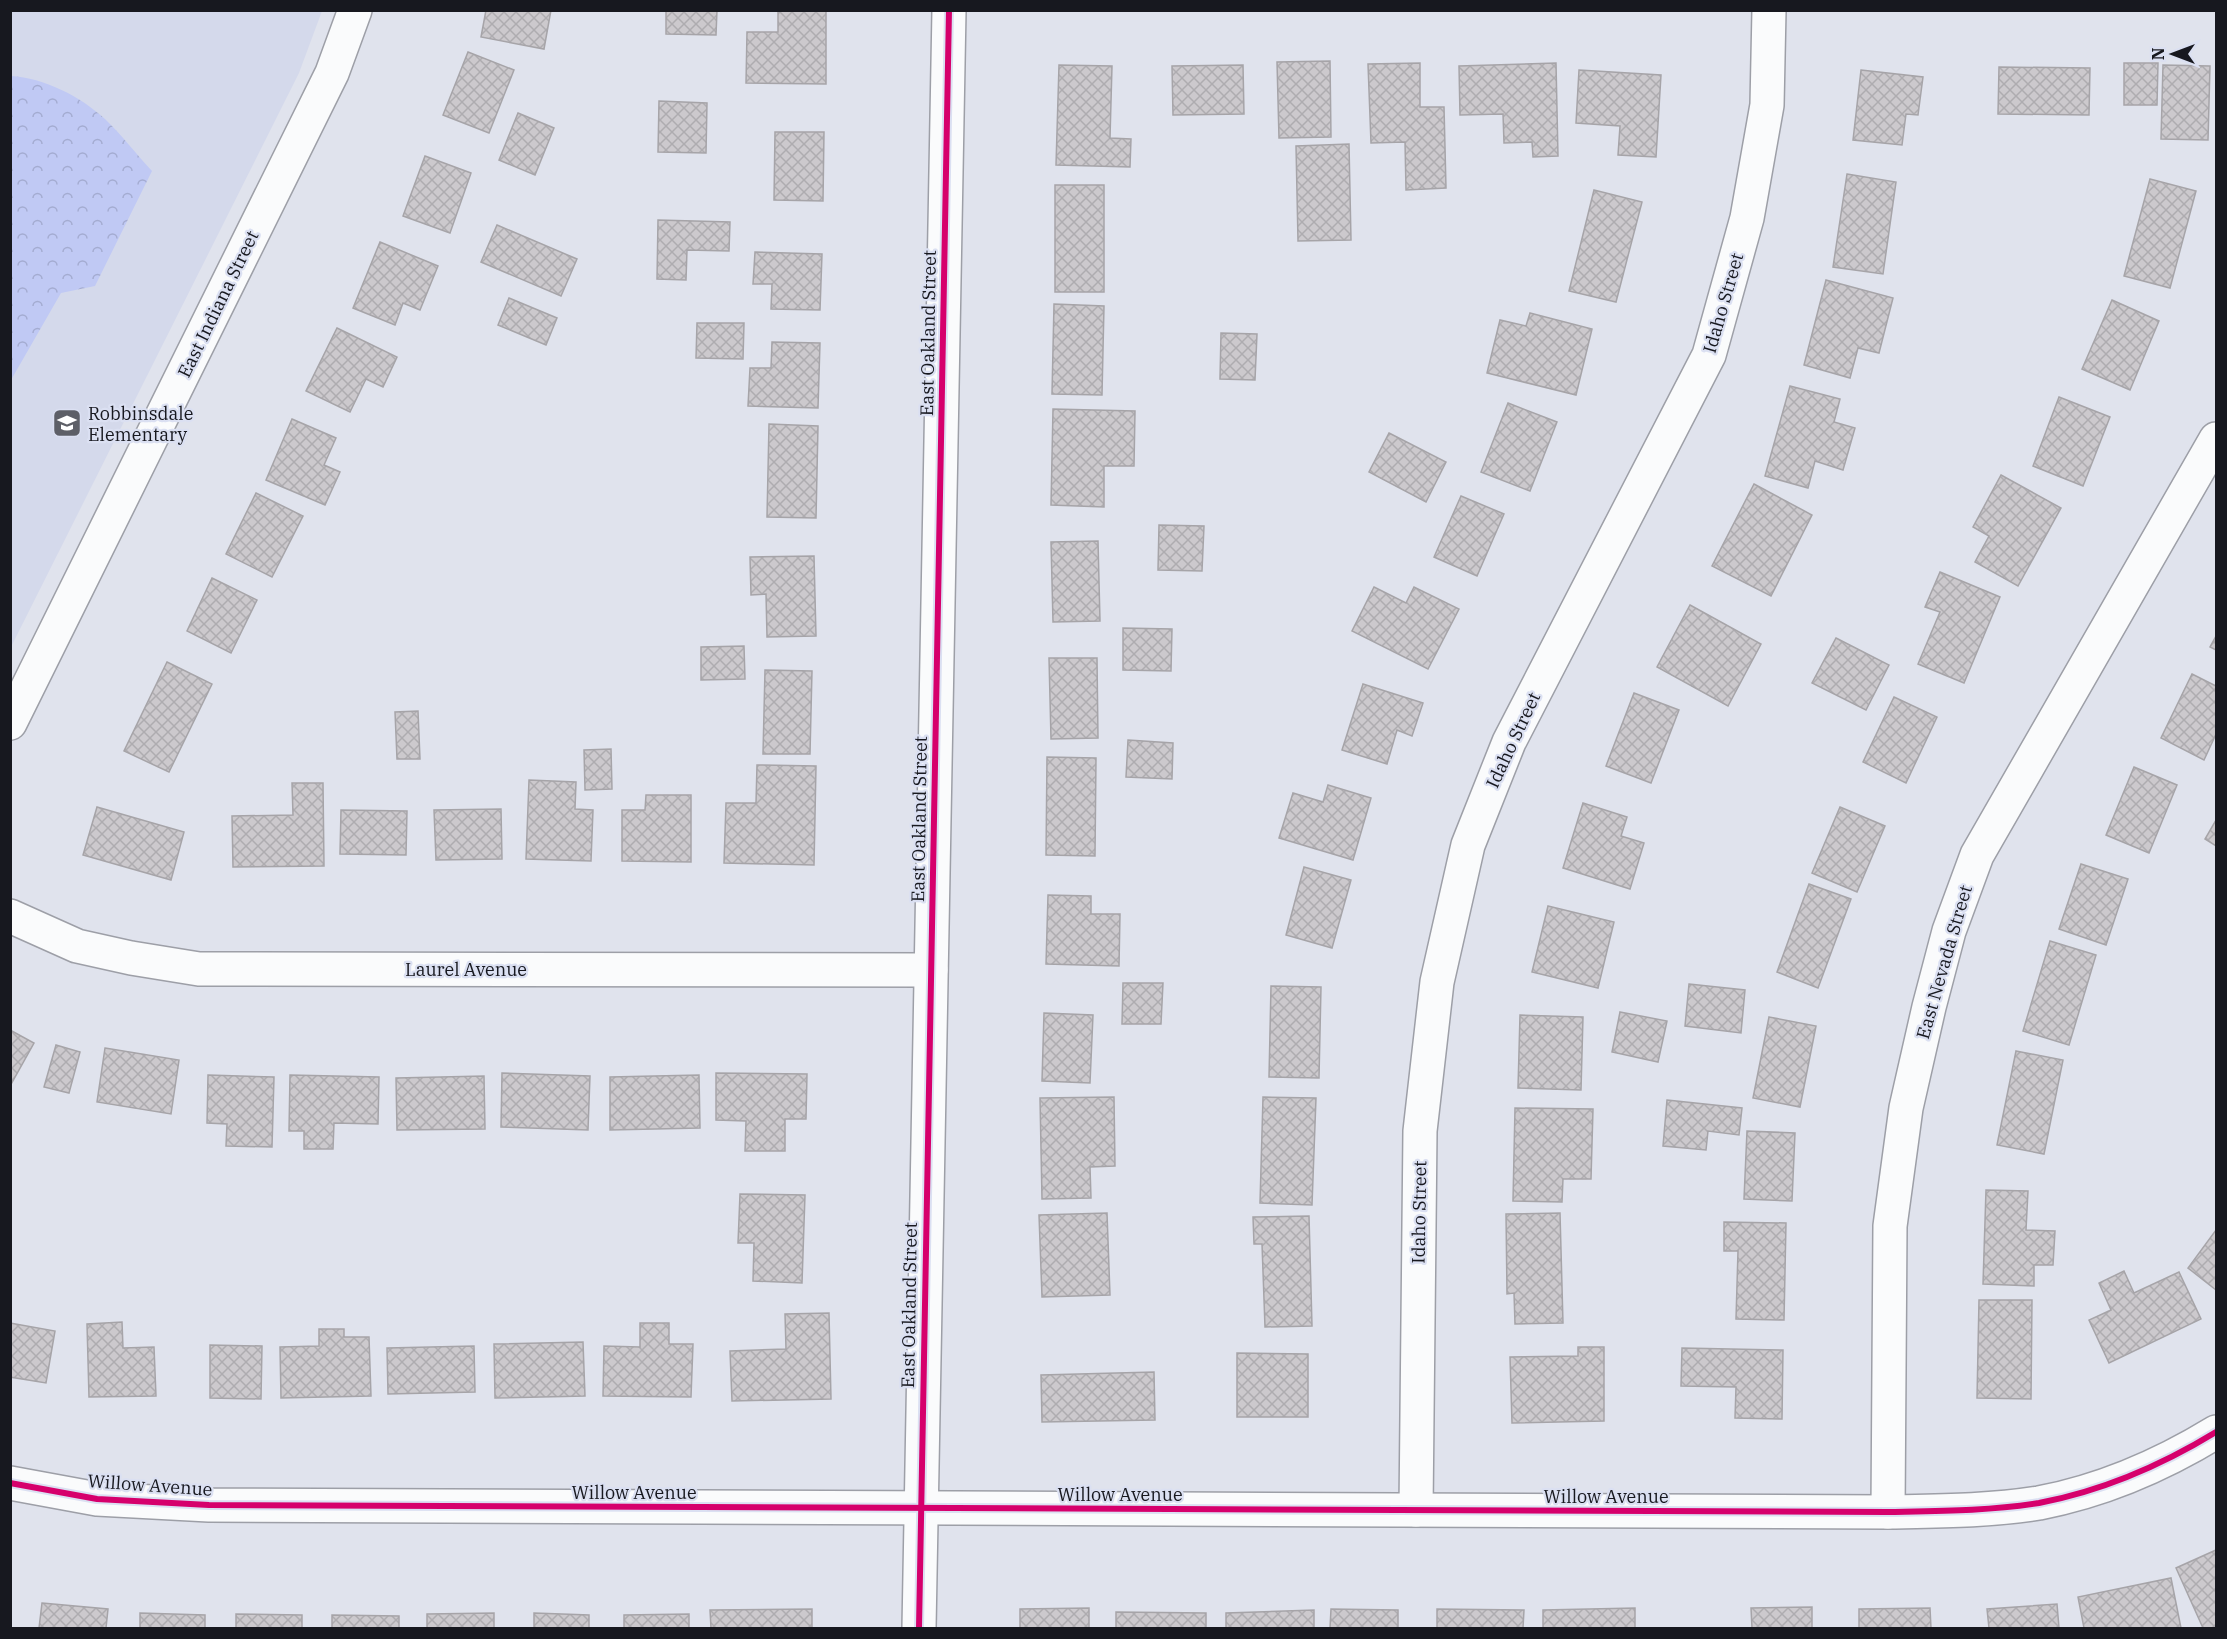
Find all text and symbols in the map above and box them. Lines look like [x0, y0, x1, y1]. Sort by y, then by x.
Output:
north arrow [2143, 24, 2203, 84]
text: N [2148, 48, 2168, 60]
street label: East Indiana Street [172, 227, 264, 381]
street label: East Oakland Street [915, 250, 941, 416]
street label: Idaho Street [1698, 250, 1748, 356]
place label: Robbinsdale Elementary [88, 402, 193, 446]
school or university icon: Robbinsdale Elementary [51, 407, 83, 439]
street label: Idaho Street [1481, 688, 1545, 792]
street label: East Oakland Street [906, 736, 932, 902]
street label: East Nevada Street [1911, 882, 1977, 1042]
street label: Laurel Avenue [405, 958, 527, 981]
street label: Idaho Street [1407, 1160, 1431, 1264]
street label: East Oakland Street [896, 1222, 922, 1388]
street label: Willow Avenue [87, 1469, 213, 1501]
street label: Willow Avenue [571, 1481, 697, 1504]
street label: Willow Avenue [1057, 1483, 1183, 1506]
street label: Willow Avenue [1543, 1485, 1669, 1508]

